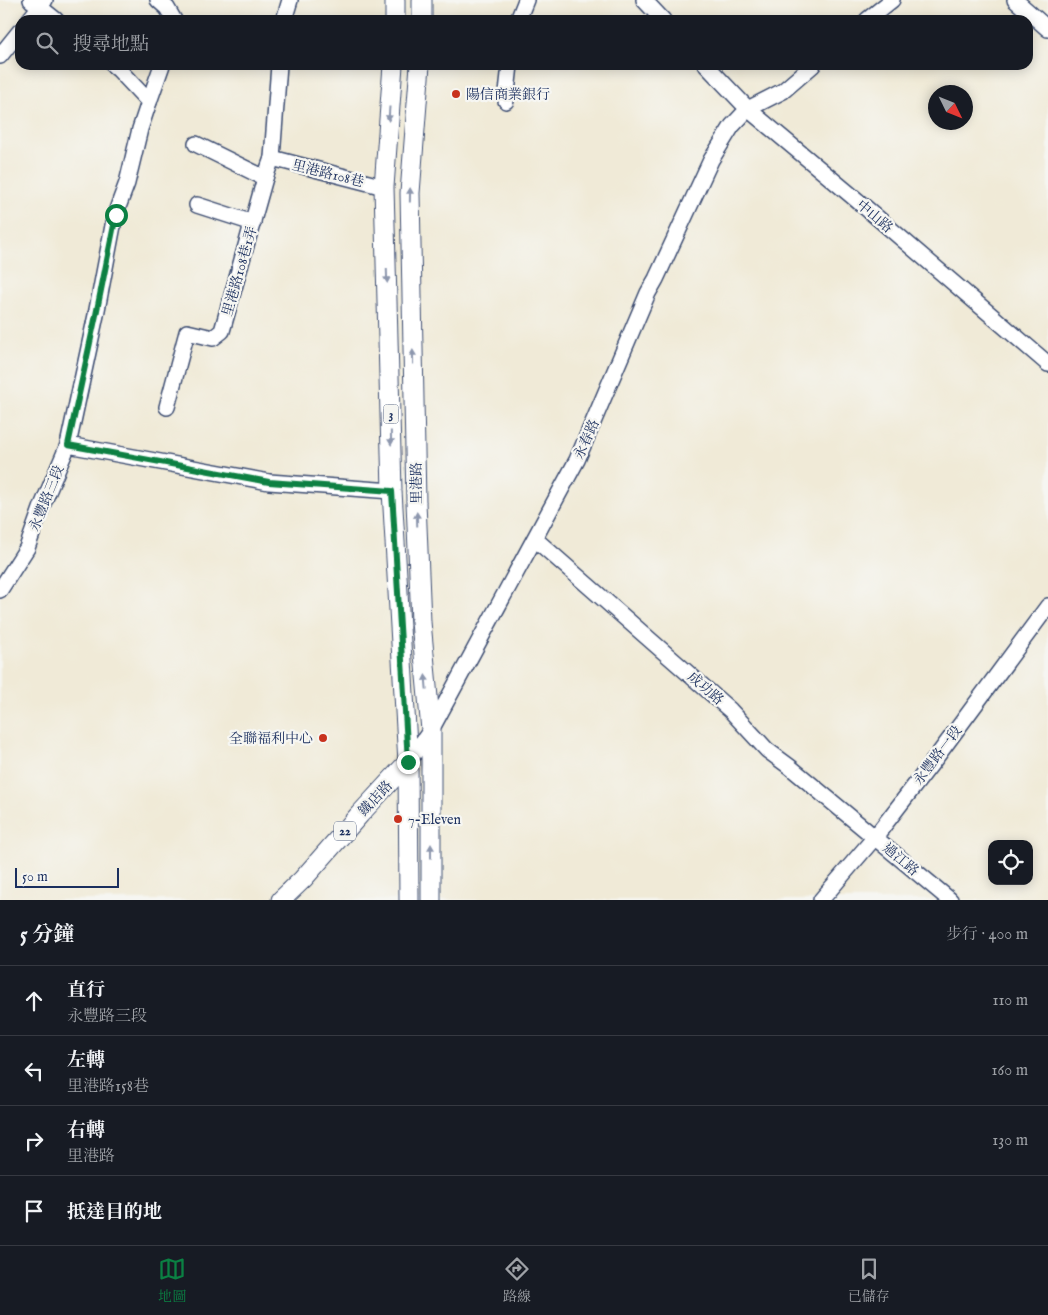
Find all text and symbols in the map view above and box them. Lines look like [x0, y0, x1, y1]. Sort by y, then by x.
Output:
search box [15, 15, 1033, 70]
icon: search [33, 29, 61, 57]
text: 搜尋地點 [73, 33, 149, 57]
north arrow [928, 85, 973, 130]
place label: 陽信商業銀行 [466, 86, 550, 104]
marker: 陽信商業銀行 [450, 88, 462, 100]
one-way arrow [385, 106, 393, 122]
street label: 里港路108巷 [290, 156, 366, 192]
one-way arrow [406, 186, 414, 202]
street label: 中山路 [852, 196, 896, 237]
route start [105, 204, 128, 227]
street label: 里港路108巷1弄 [219, 224, 261, 318]
one-way arrow [383, 268, 391, 284]
one-way arrow [409, 349, 417, 365]
road number: 3 [384, 404, 398, 424]
street label: 永春路 [570, 417, 604, 462]
one-way arrow [387, 431, 395, 447]
street label: 里港路 [408, 462, 426, 504]
street label: 永豐路三段 [25, 463, 68, 534]
one-way arrow [413, 511, 421, 527]
street label: 成功路 [684, 668, 727, 709]
one-way arrow [422, 673, 430, 689]
street label: 永豐路一段 [910, 722, 966, 789]
place label: 全聯福利中心 [229, 730, 313, 748]
marker: 全聯福利中心 [317, 732, 329, 744]
route end [397, 751, 420, 774]
street label: 鐵店路 [355, 777, 397, 820]
place label: 7-Eleven [408, 811, 462, 829]
marker: 7-Eleven [392, 813, 404, 825]
road number: 22 [334, 821, 356, 840]
street label: 過江路 [878, 839, 922, 880]
map controls [988, 840, 1033, 885]
button: locate [988, 840, 1033, 885]
one-way arrow [427, 843, 435, 859]
scale bar [15, 865, 119, 888]
text: 50 m [22, 868, 48, 886]
text: 5 分鐘 [20, 922, 74, 949]
text: 步行 · 400 m [946, 925, 1028, 945]
text: 直行 [67, 979, 105, 1003]
icon: ahead [20, 987, 48, 1015]
text: 110 m [992, 991, 1028, 1011]
text: 永豐路三段 [67, 1007, 147, 1027]
text: 左轉 [67, 1049, 105, 1073]
icon: left [20, 1057, 48, 1085]
text: 160 m [992, 1061, 1028, 1081]
text: 里港路158巷 [67, 1077, 149, 1097]
text: 右轉 [67, 1119, 105, 1143]
icon: right [20, 1127, 48, 1155]
text: 130 m [992, 1131, 1028, 1151]
text: 里港路 [67, 1147, 115, 1167]
icon: arrive [20, 1197, 48, 1225]
text: 抵達目的地 [67, 1201, 162, 1225]
tab: 地圖 [158, 1255, 186, 1306]
tab: 路線 [503, 1255, 531, 1306]
tab: 已儲存 [848, 1255, 890, 1306]

